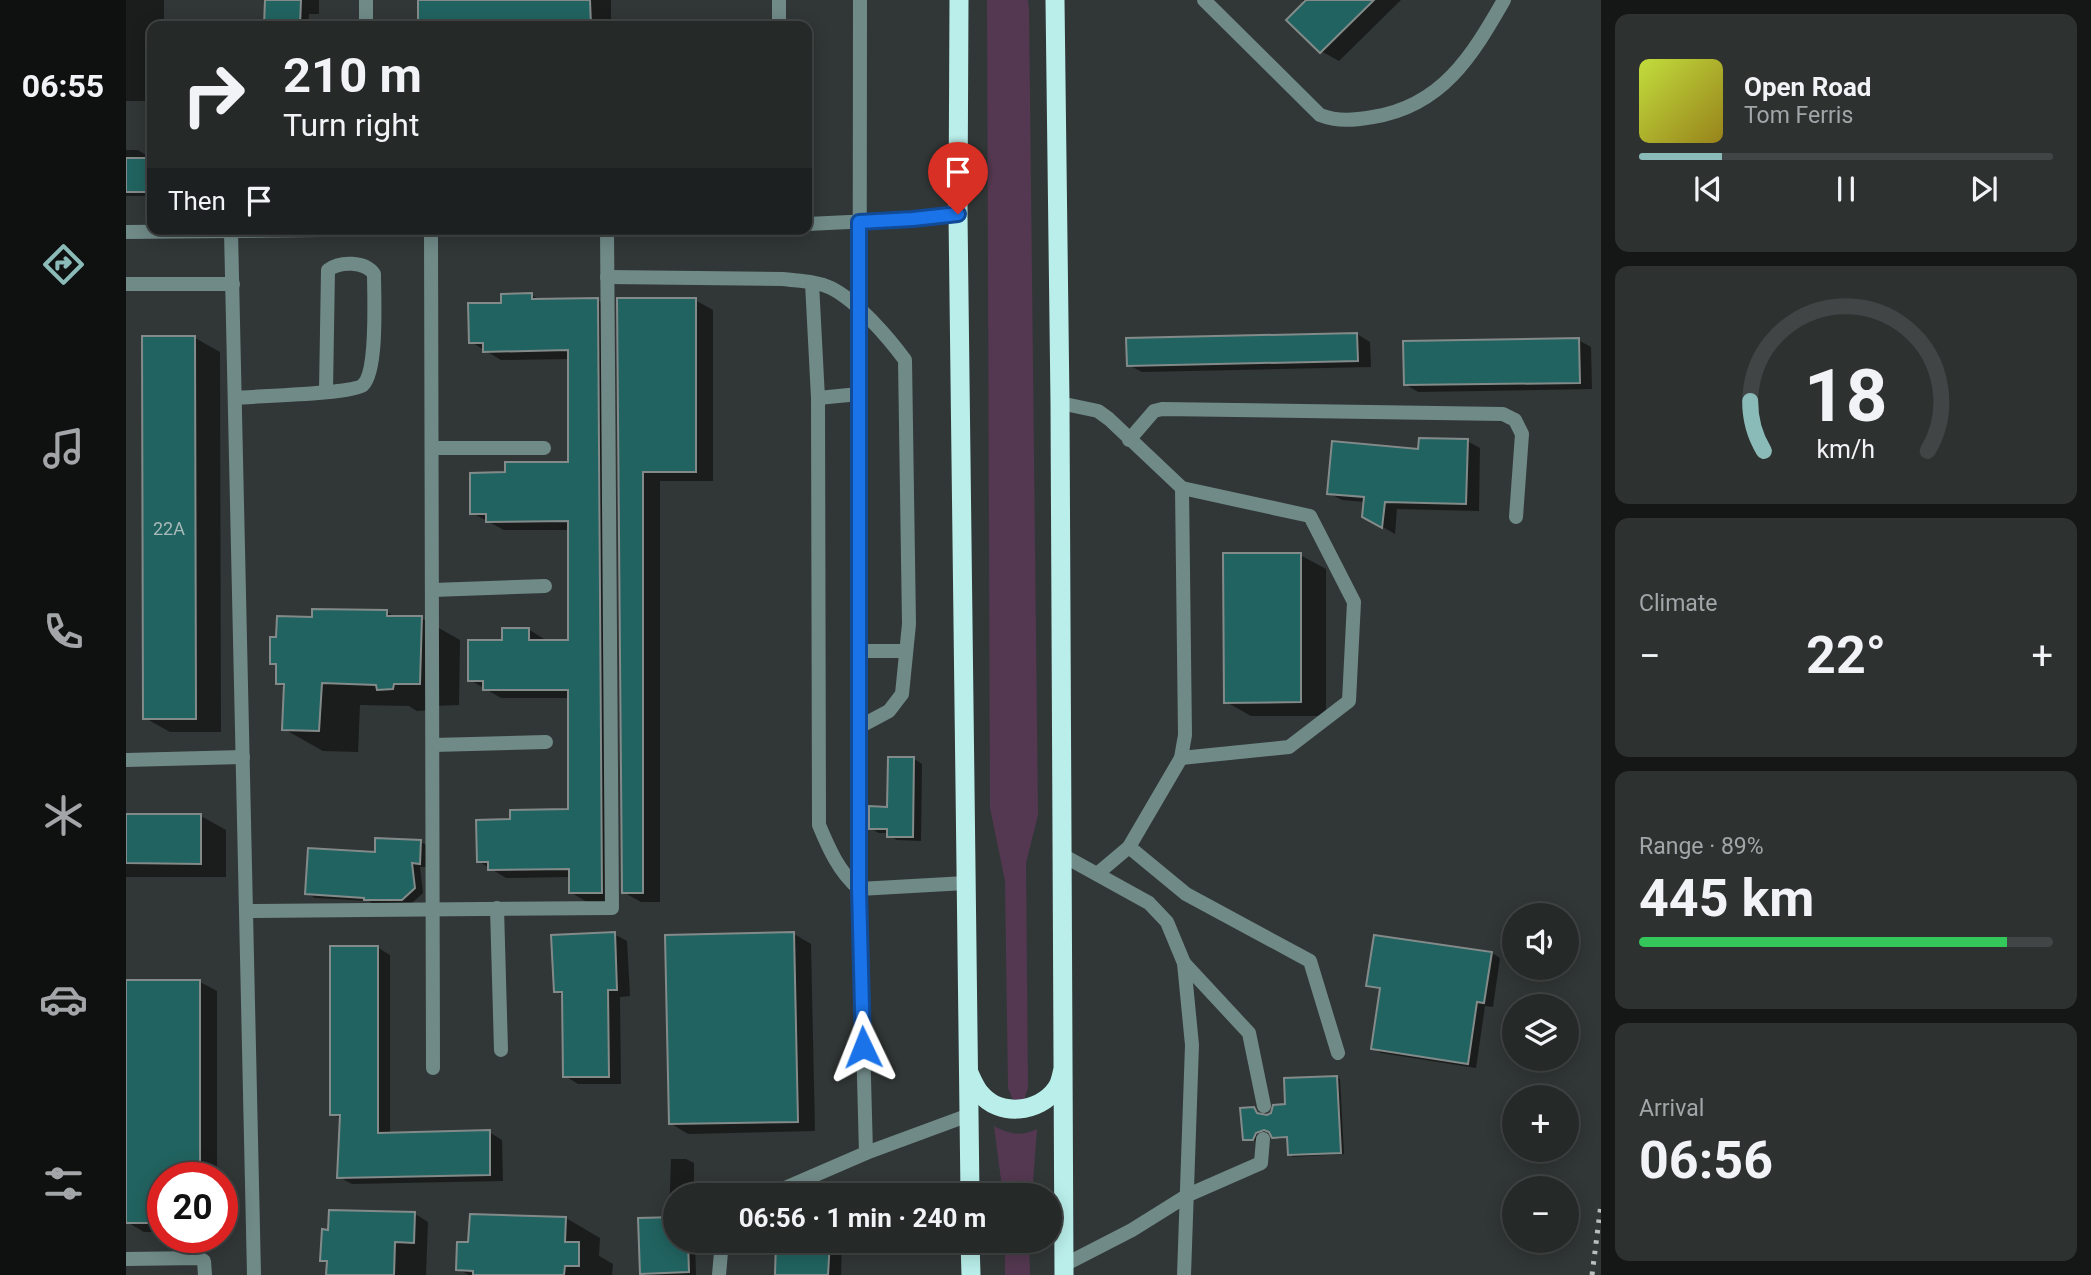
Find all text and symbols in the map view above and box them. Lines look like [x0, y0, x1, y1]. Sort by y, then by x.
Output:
text: 210 m [283, 47, 422, 104]
icon: right [168, 49, 259, 140]
text: 06:55 [22, 67, 104, 105]
text: Open Road [1744, 72, 1872, 102]
text: Tom Ferris [1744, 102, 1853, 129]
text: Turn right [283, 106, 419, 144]
pin [928, 142, 988, 214]
icon: arrive [939, 153, 977, 191]
icon: previous [1689, 170, 1727, 208]
icon: pause [1827, 170, 1865, 208]
icon: next [1965, 170, 2003, 208]
icon: arrive [240, 182, 278, 220]
text: Then [168, 186, 226, 216]
icon: directions [39, 240, 88, 289]
text: 18 [1804, 354, 1888, 440]
icon: music [39, 424, 88, 473]
text: km/h [1817, 435, 1875, 464]
house number: 22А [153, 518, 185, 539]
text: Climate [1639, 590, 1718, 617]
icon: phone [39, 607, 88, 656]
text: 22° [1806, 625, 1886, 686]
text: − [1639, 634, 1661, 678]
text: + [2031, 634, 2053, 678]
icon: climate [39, 791, 88, 840]
text: Range · 89% [1639, 833, 1764, 860]
text: 445 km [1639, 868, 1814, 929]
map controls [1502, 903, 1579, 1253]
button: sound [1502, 903, 1579, 980]
icon: car [39, 975, 88, 1024]
button: layers [1502, 994, 1579, 1071]
position arrow [826, 1010, 900, 1084]
button: + [1502, 1085, 1579, 1162]
text: Arrival [1639, 1095, 1704, 1122]
text: 06:56 [1639, 1130, 1773, 1191]
icon: filters [39, 1159, 88, 1208]
speed limit sign: 20 [147, 1162, 238, 1253]
button: − [1502, 1176, 1579, 1253]
text: 06:56 · 1 min · 240 m [739, 1203, 986, 1233]

